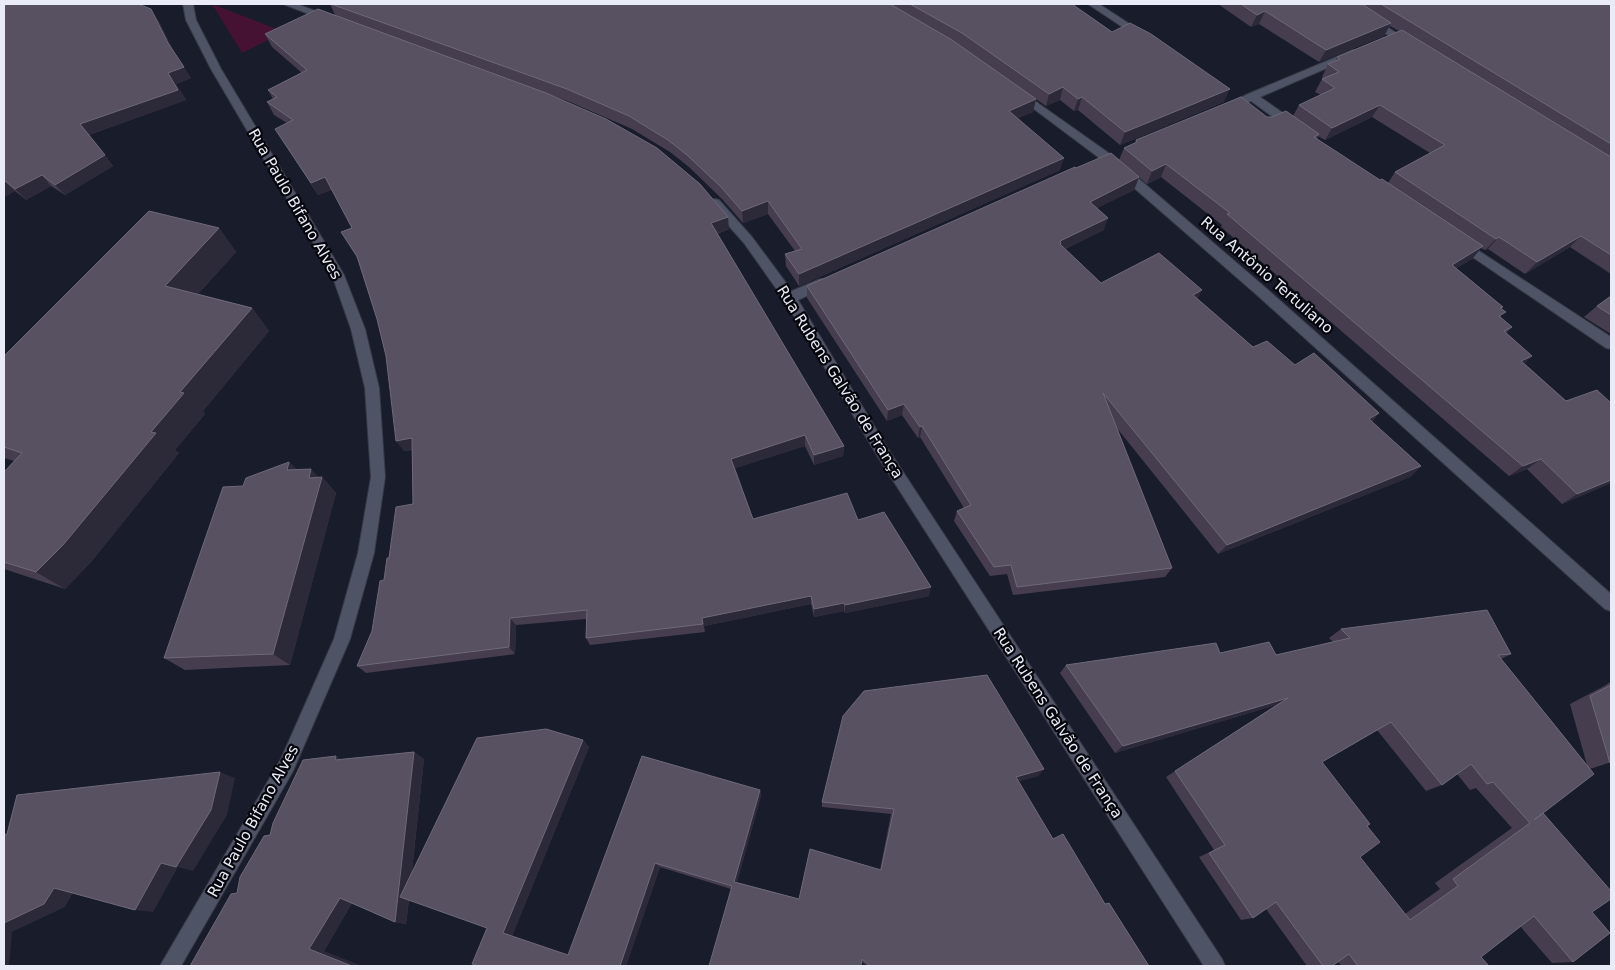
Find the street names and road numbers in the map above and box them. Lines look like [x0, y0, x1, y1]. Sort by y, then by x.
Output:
street label: Rua Paulo Bifano Alves [244, 125, 346, 283]
street label: Rua Antônio Tertuliano [1197, 213, 1337, 337]
street label: Rua Rubens Galvão de França [773, 282, 907, 482]
street label: Rua Rubens Galvão de França [990, 624, 1126, 822]
street label: Rua Paulo Bifano Alves [204, 742, 302, 900]

